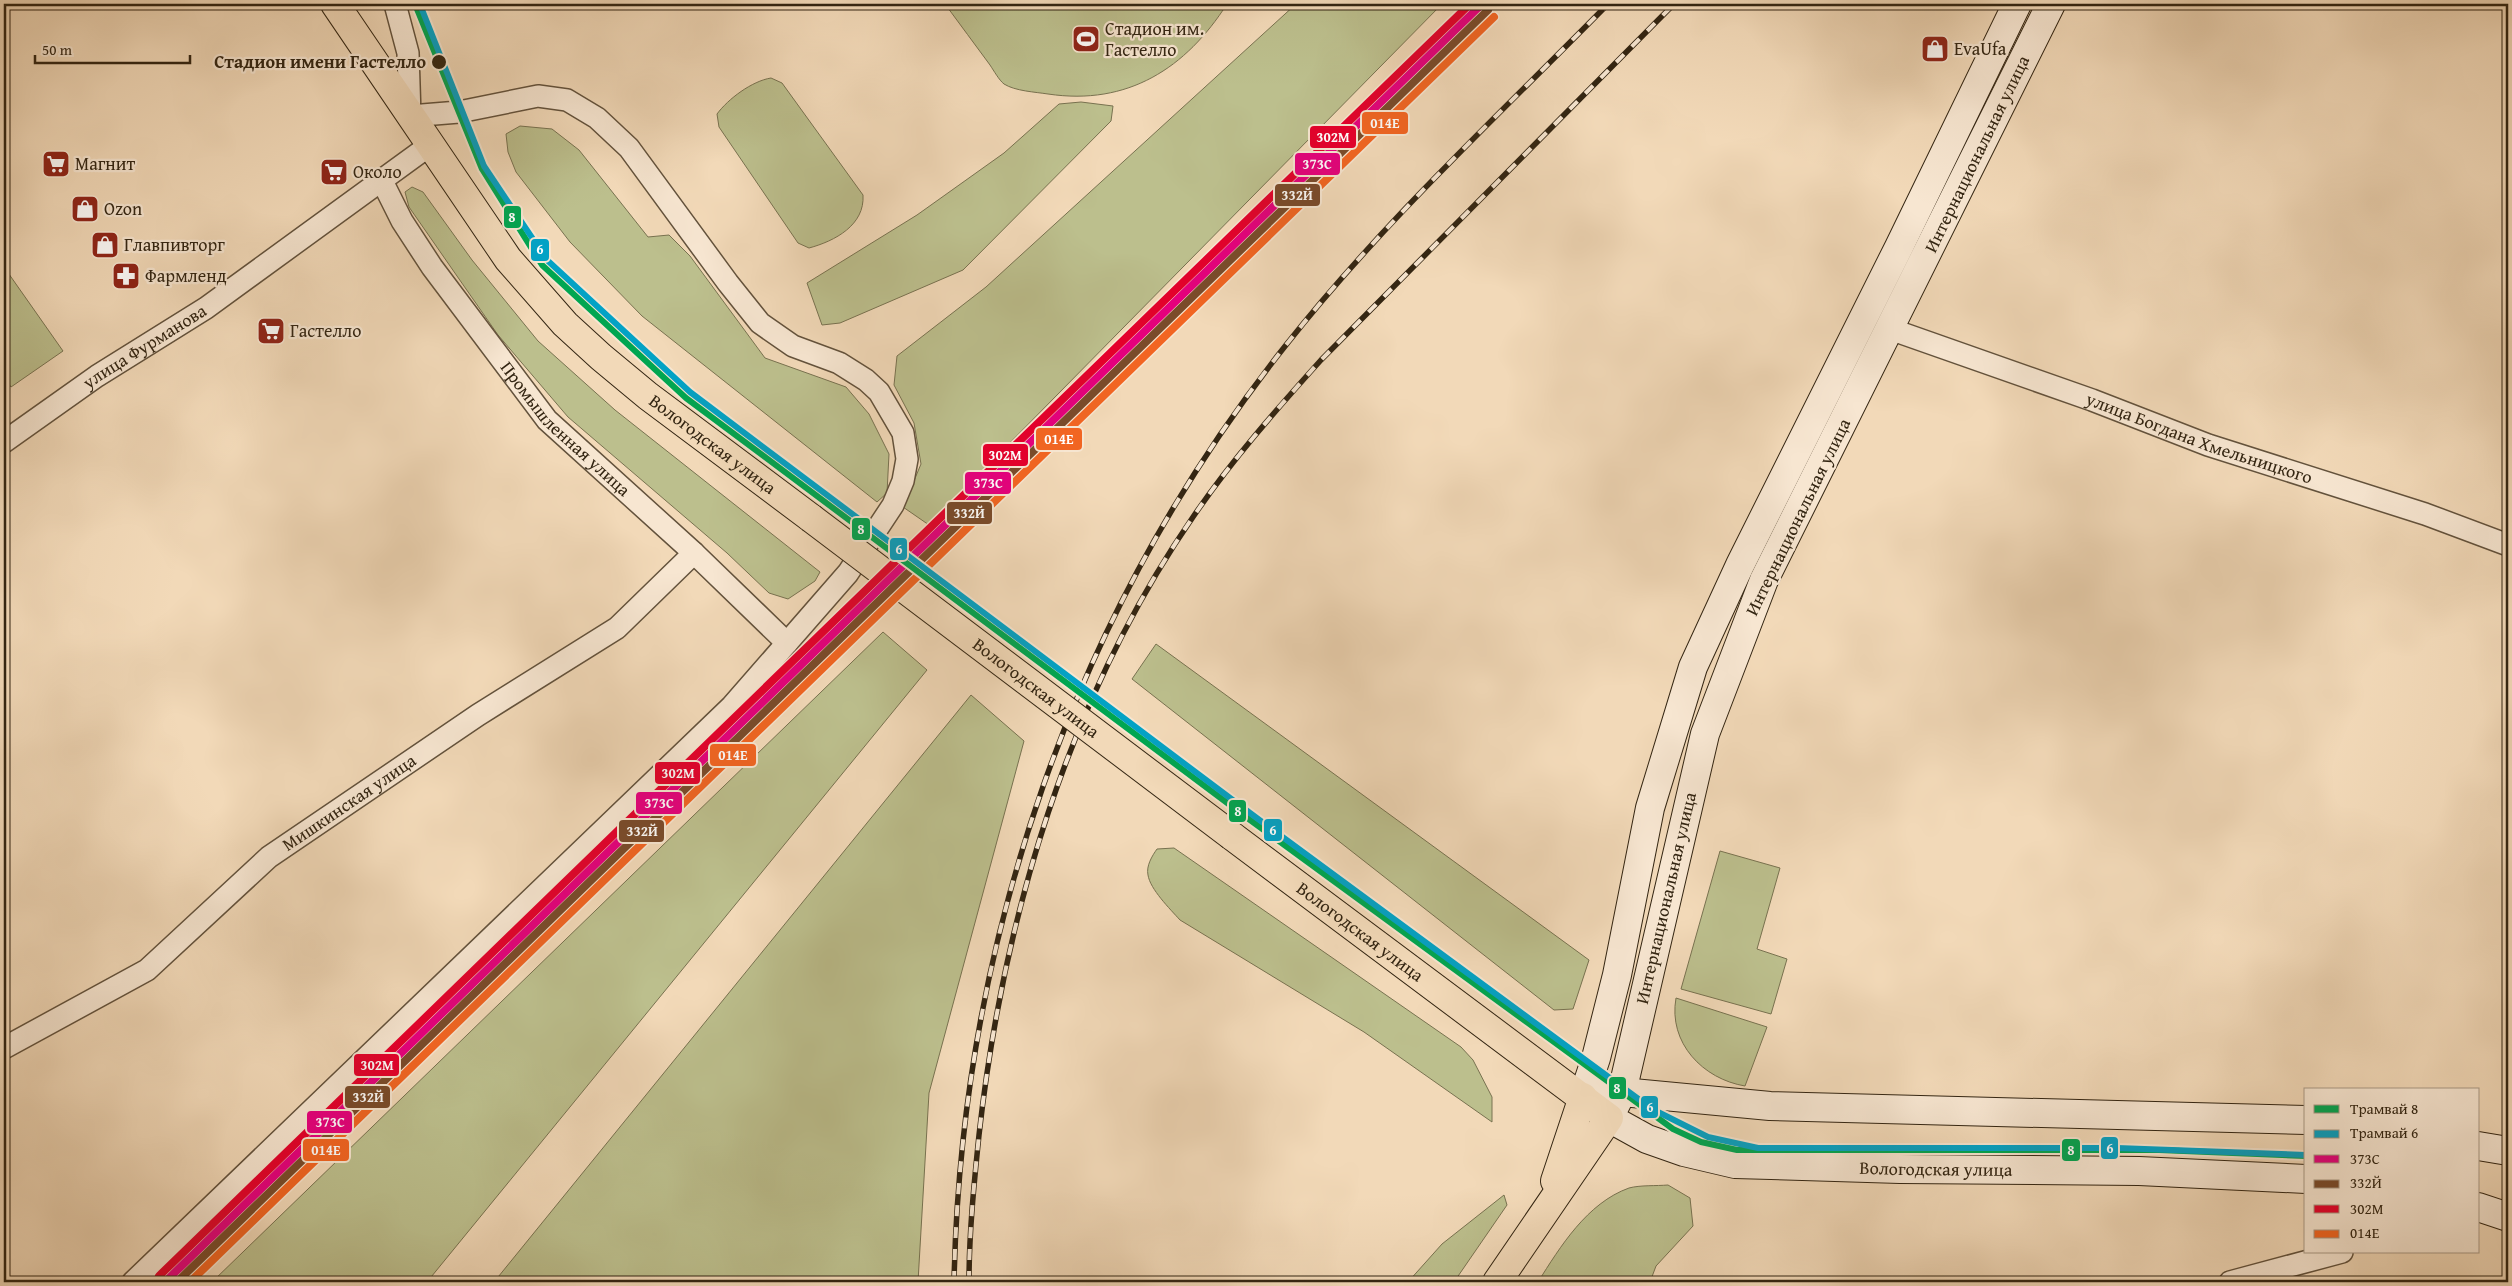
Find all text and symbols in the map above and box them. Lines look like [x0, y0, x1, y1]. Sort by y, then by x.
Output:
place label: Стадион им. Гастелло [1105, 15, 1204, 63]
sports icon: Стадион им. Гастелло [1071, 24, 1101, 54]
scale bar [35, 32, 190, 64]
shop icon: EvaUfa [1920, 34, 1950, 64]
place label: EvaUfa [1954, 35, 2007, 62]
text: 50 m [42, 39, 73, 60]
place label: Стадион имени Гастелло [214, 48, 426, 75]
street label: Интернациональная улица [1917, 50, 2036, 257]
marker: Стадион имени Гастелло [430, 53, 448, 71]
line badge: 014Е [1361, 111, 1409, 135]
text: 014Е [1370, 113, 1400, 133]
line badge: 302М [1309, 125, 1357, 149]
text: 302М [1316, 127, 1350, 147]
supermarket icon: Магнит [41, 149, 71, 179]
place label: Магнит [75, 150, 135, 177]
line badge: 373C [1294, 152, 1341, 176]
text: 373C [1302, 154, 1332, 174]
supermarket icon: Около [319, 157, 349, 187]
place label: Около [353, 158, 402, 185]
line badge: 332Й [1274, 183, 1321, 207]
text: 332Й [1281, 185, 1313, 205]
shop icon: Ozon [70, 194, 100, 224]
place label: Ozon [104, 195, 142, 222]
line badge: 8 [503, 205, 522, 229]
text: 8 [508, 207, 516, 227]
shop icon: Главпивторг [90, 230, 120, 260]
place label: Главпивторг [124, 231, 225, 258]
line badge: 6 [530, 238, 550, 262]
text: 6 [536, 239, 544, 259]
pharmacy icon: Фармленд [111, 261, 141, 291]
place label: Фармленд [145, 262, 227, 289]
street label: улица Фурманова [76, 297, 212, 396]
supermarket icon: Гастелло [256, 316, 286, 346]
place label: Гастелло [290, 317, 361, 344]
street label: Промышленная улица [494, 355, 637, 503]
street label: улица Богдана Хмельницкого [2082, 385, 2316, 490]
street label: Вологодская улица [643, 387, 782, 501]
street label: Интернациональная улица [1738, 413, 1857, 620]
line badge: 014Е [1035, 427, 1083, 451]
text: 014Е [1044, 429, 1074, 449]
line badge: 302М [982, 443, 1029, 467]
text: 302М [988, 445, 1022, 465]
line badge: 373C [964, 471, 1012, 495]
text: 373C [973, 473, 1003, 493]
line badge: 332Й [946, 501, 993, 525]
text: 332Й [953, 503, 985, 523]
line badge: 8 [851, 517, 871, 541]
text: 8 [857, 519, 865, 539]
line badge: 6 [889, 537, 908, 561]
text: 6 [895, 539, 903, 559]
street label: Вологодская улица [967, 631, 1106, 745]
line badge: 014Е [709, 743, 757, 767]
text: 014Е [718, 745, 748, 765]
street label: Мишкинская улица [276, 747, 422, 857]
line badge: 302М [654, 761, 701, 785]
text: 302М [661, 763, 695, 783]
street label: Интернациональная улица [1628, 789, 1703, 1006]
line badge: 373C [635, 791, 683, 815]
text: 373C [644, 793, 674, 813]
line badge: 8 [1228, 799, 1247, 823]
text: 8 [1234, 801, 1242, 821]
line badge: 6 [1263, 818, 1283, 842]
line badge: 332Й [618, 819, 665, 843]
text: 6 [1269, 820, 1277, 840]
text: 332Й [626, 821, 658, 841]
street label: Вологодская улица [1291, 875, 1430, 988]
line badge: 302М [353, 1053, 400, 1077]
text: 302М [360, 1055, 394, 1075]
line badge: 8 [1608, 1076, 1627, 1100]
text: 8 [1613, 1078, 1621, 1098]
line badge: 332Й [344, 1085, 391, 1109]
text: 332Й [352, 1087, 384, 1107]
legend [2304, 1088, 2480, 1254]
line badge: 6 [1640, 1095, 1659, 1119]
text: 6 [1646, 1097, 1654, 1117]
text: Трамвай 8 [2350, 1098, 2418, 1119]
line badge: 373C [306, 1110, 353, 1134]
text: 373C [315, 1112, 345, 1132]
text: Трамвай 6 [2350, 1122, 2418, 1143]
line badge: 6 [2100, 1136, 2119, 1160]
line badge: 014Е [302, 1138, 350, 1162]
line badge: 8 [2061, 1138, 2081, 1162]
text: 6 [2106, 1138, 2114, 1158]
text: 014Е [311, 1140, 341, 1160]
text: 8 [2067, 1140, 2075, 1160]
text: 373C [2350, 1148, 2380, 1169]
street label: Вологодская улица [1859, 1154, 2013, 1183]
text: 332Й [2350, 1172, 2382, 1193]
text: 302М [2350, 1198, 2384, 1219]
text: 014Е [2350, 1222, 2380, 1243]

